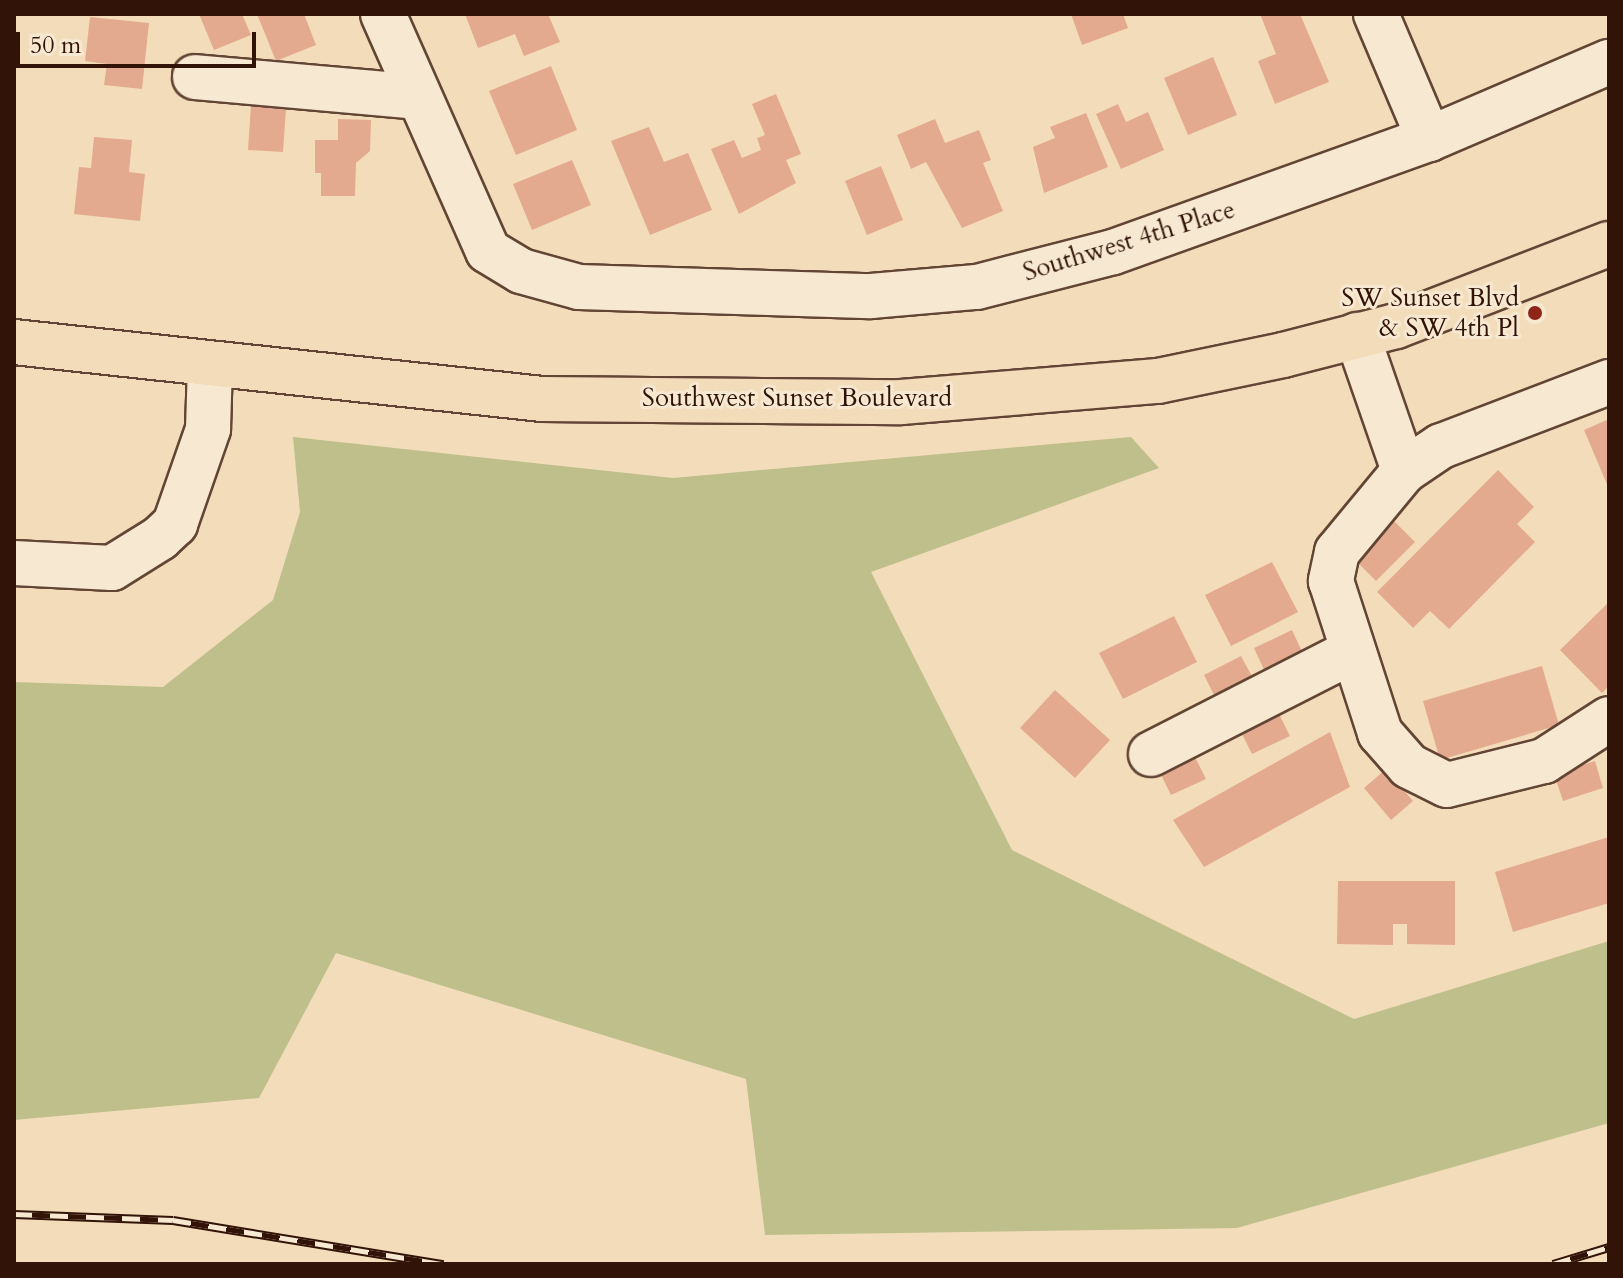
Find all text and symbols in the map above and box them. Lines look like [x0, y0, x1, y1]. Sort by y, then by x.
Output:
scale bar [20, 16, 260, 66]
text: 50 m [30, 29, 81, 62]
street label: Southwest 4th Place [1019, 194, 1239, 288]
place label: SW Sunset Blvd & SW 4th Pl [1341, 282, 1519, 344]
marker: SW Sunset Blvd & SW 4th Pl [1526, 304, 1544, 322]
street label: Southwest Sunset Boulevard [642, 382, 952, 414]

